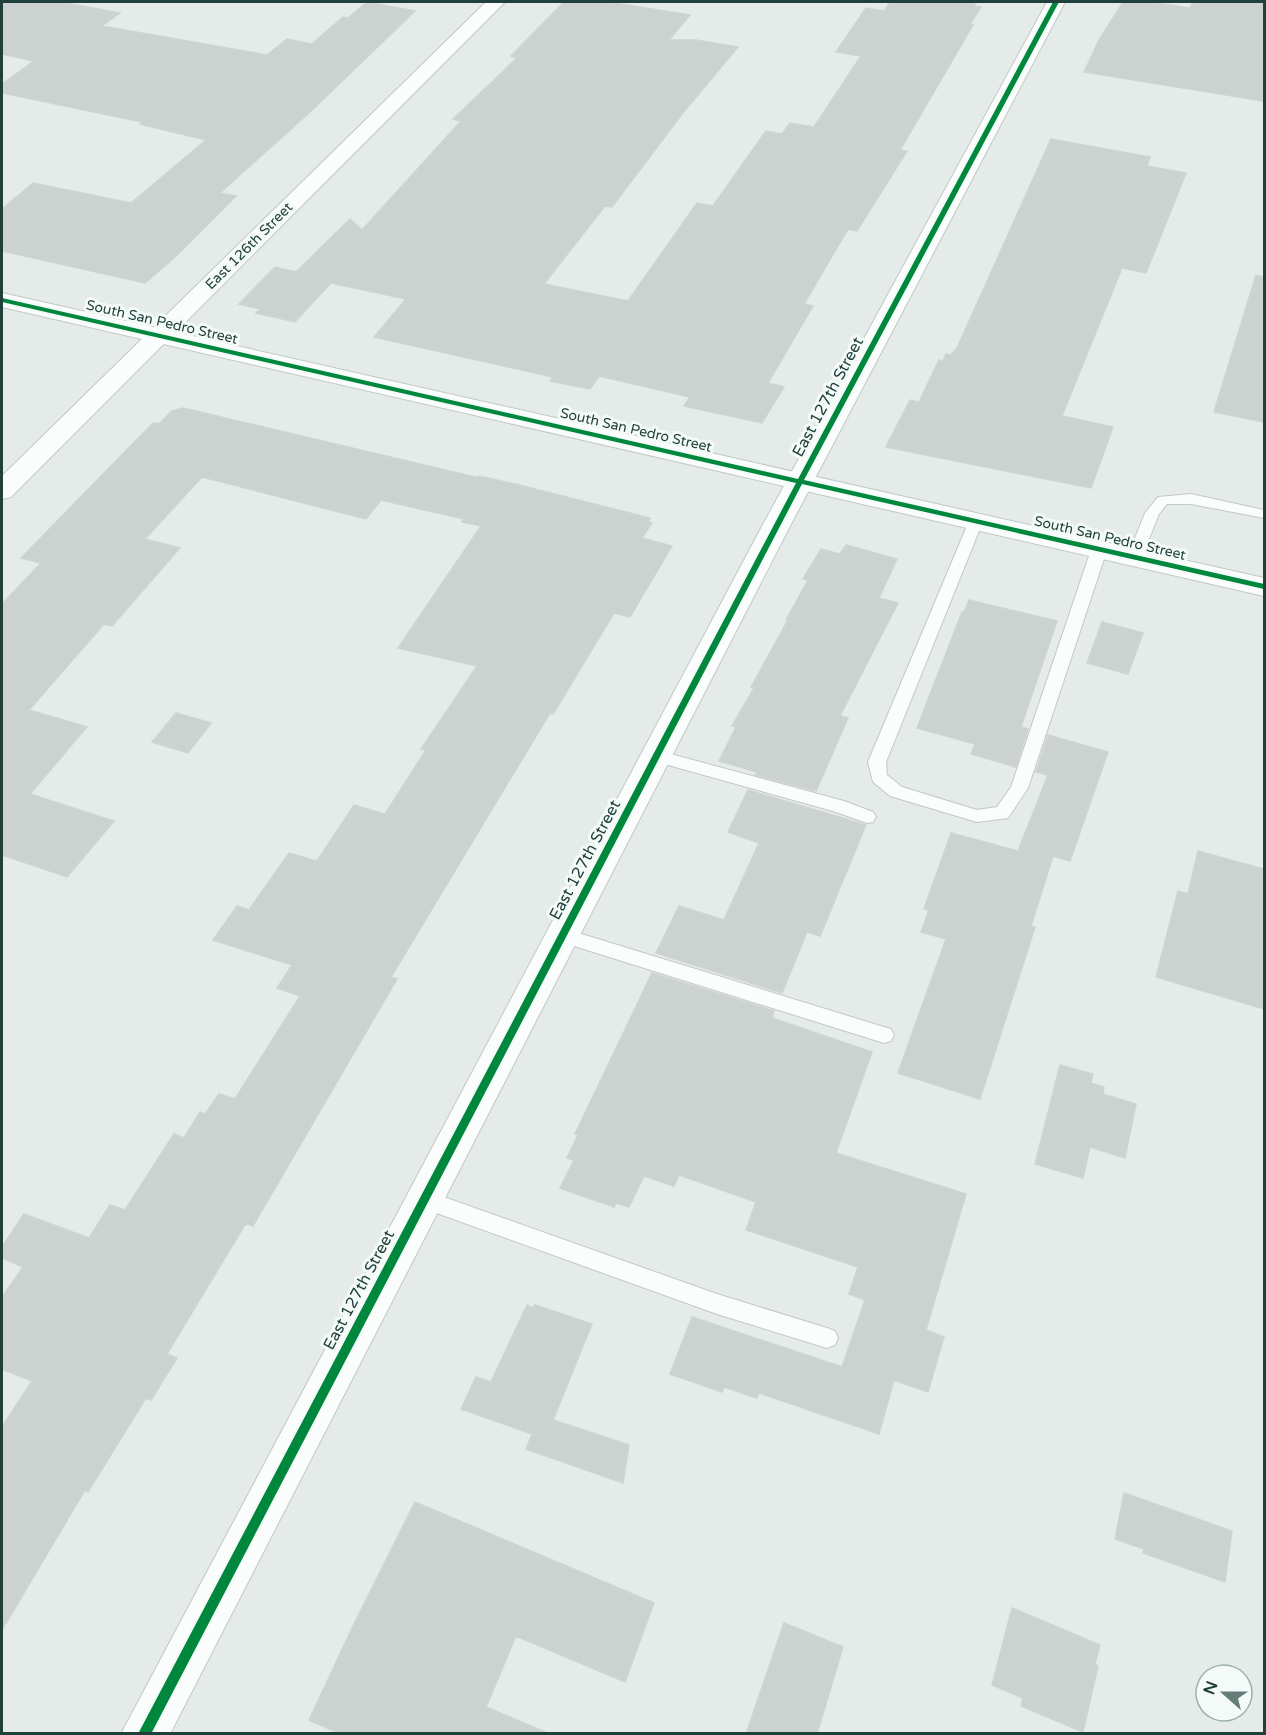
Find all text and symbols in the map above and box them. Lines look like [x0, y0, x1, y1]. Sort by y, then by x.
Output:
street label: East 126th Street [202, 198, 297, 293]
street label: South San Pedro Street [85, 296, 240, 348]
street label: East 127th Street [788, 334, 868, 460]
street label: South San Pedro Street [559, 404, 714, 456]
street label: South San Pedro Street [1033, 512, 1188, 564]
street label: East 127th Street [545, 797, 625, 923]
street label: East 127th Street [319, 1227, 399, 1353]
north arrow [1194, 1663, 1254, 1723]
text: N [1199, 1678, 1223, 1698]

